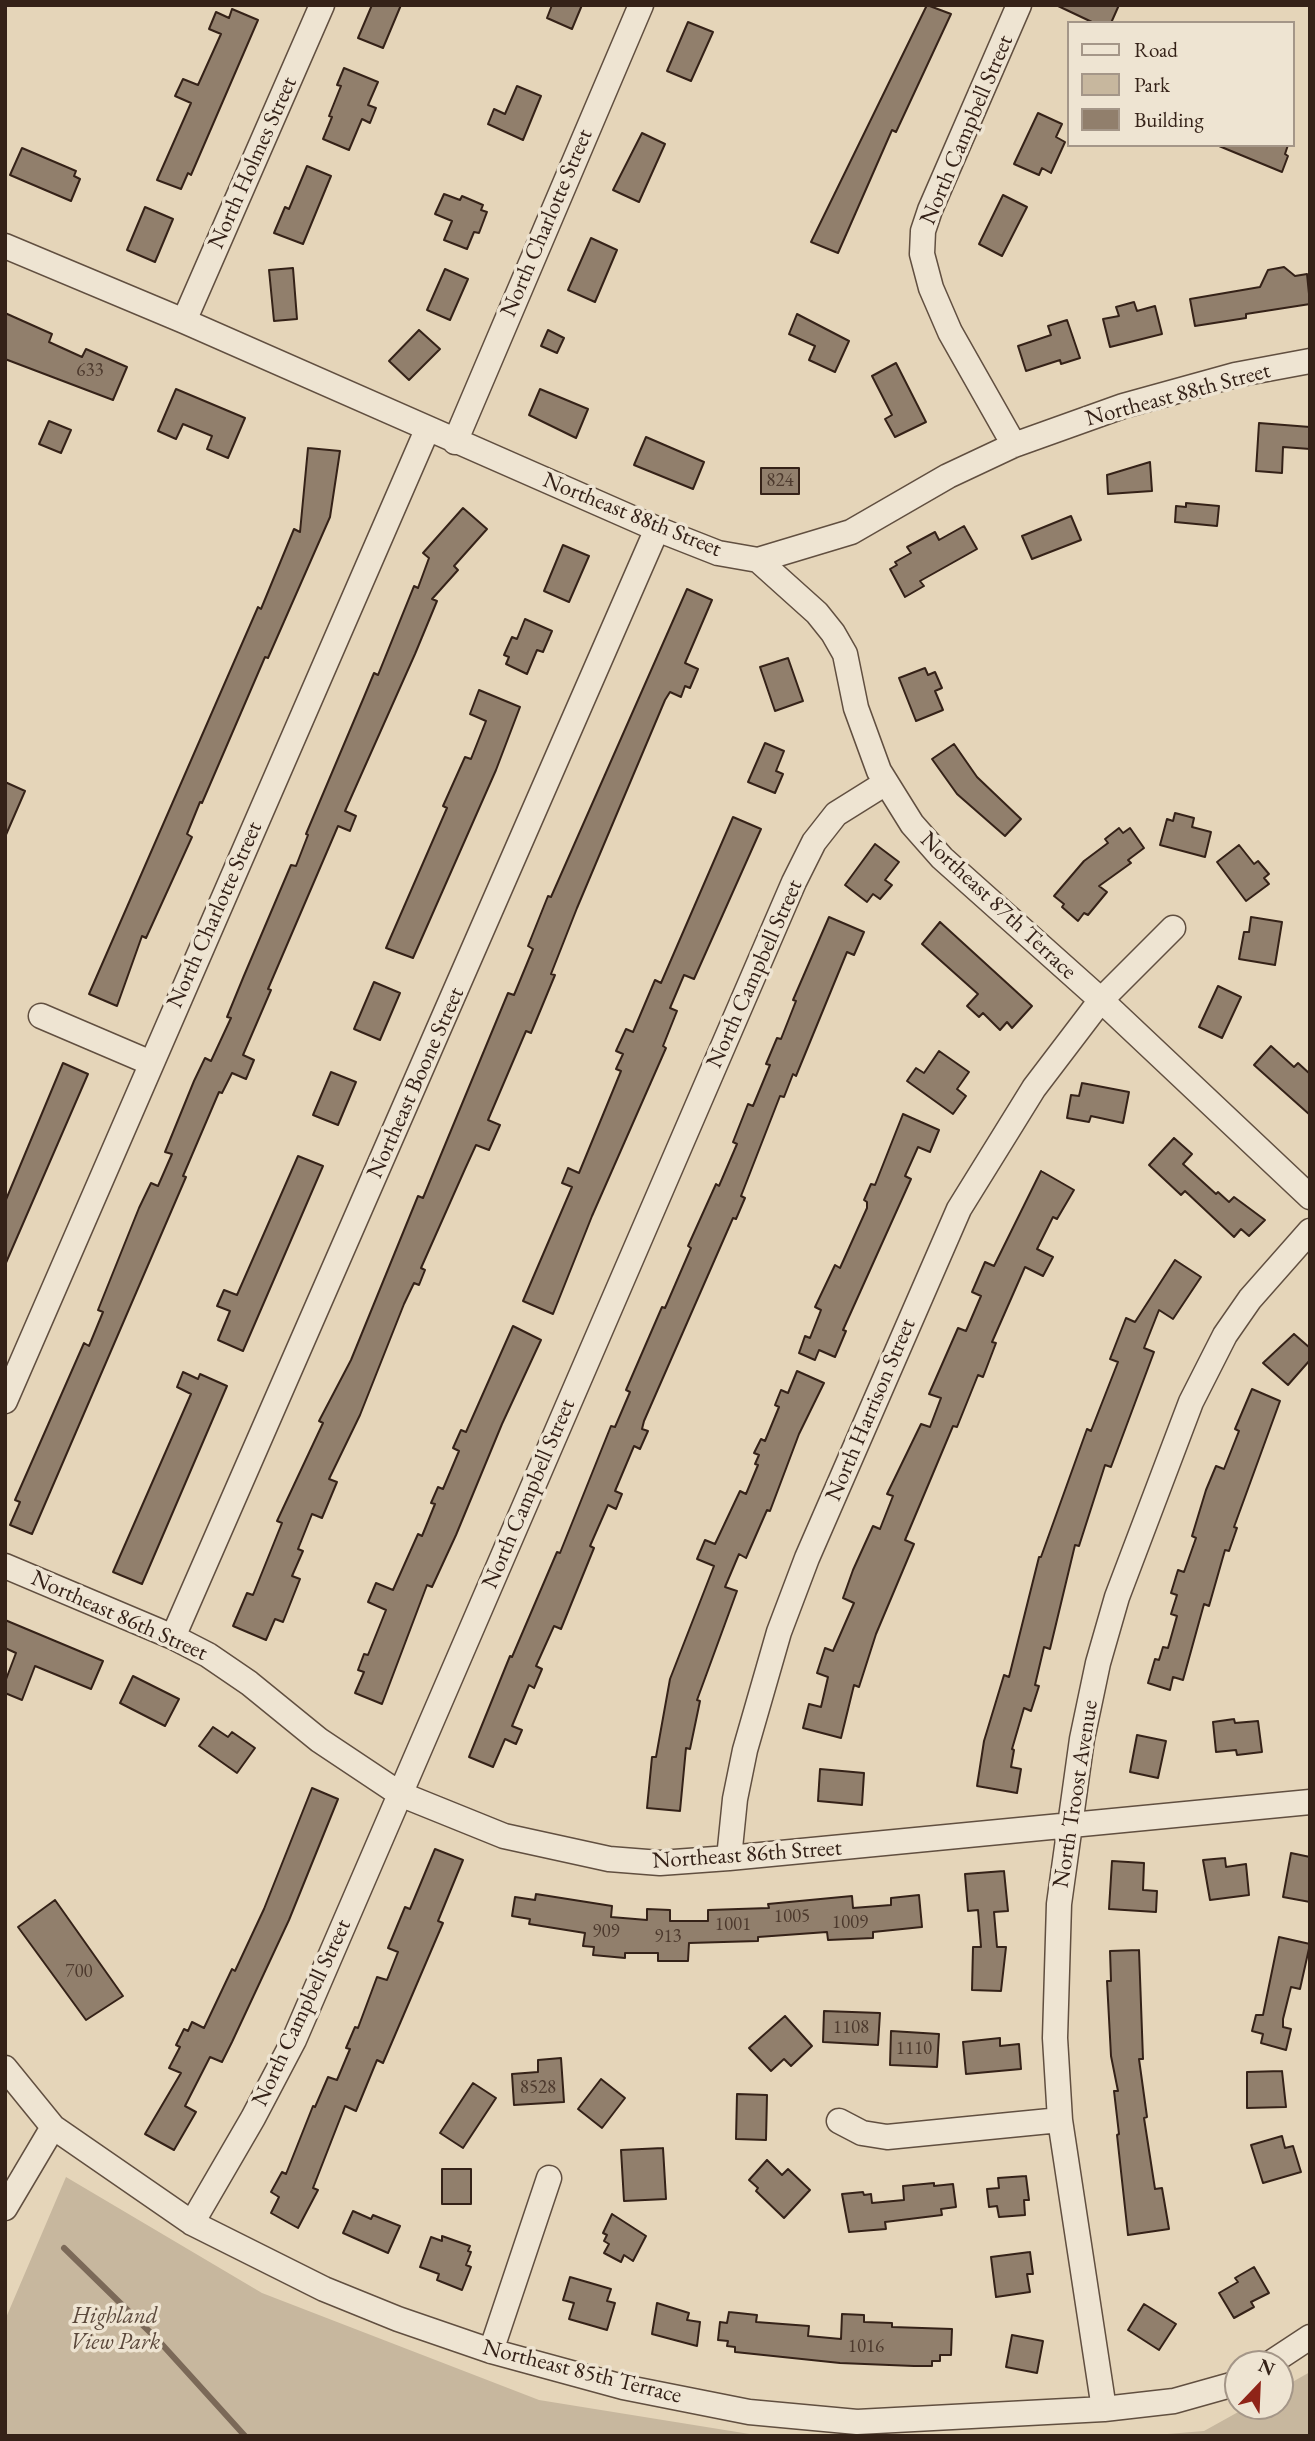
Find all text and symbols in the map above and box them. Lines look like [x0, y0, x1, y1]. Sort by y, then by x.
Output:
legend [1066, 21, 1294, 147]
street label: North Campbell Street [915, 31, 1019, 229]
text: Road [1134, 36, 1178, 63]
text: Park [1134, 71, 1170, 98]
street label: North Holmes Street [203, 73, 303, 253]
text: Building [1134, 106, 1204, 133]
street label: North Charlotte Street [495, 125, 599, 321]
street label: Northeast 88th Street [1083, 357, 1273, 433]
house number: 633 [76, 360, 104, 382]
street label: Northeast 88th Street [539, 467, 725, 563]
house number: 824 [766, 470, 794, 492]
street label: North Charlotte Street [161, 817, 269, 1013]
street label: Northeast 87th Terrace [914, 826, 1082, 986]
street label: North Campbell Street [701, 876, 809, 1072]
street label: Northeast Boone Street [361, 983, 471, 1183]
street label: North Harrison Street [820, 1314, 922, 1506]
street label: North Campbell Street [477, 1395, 581, 1593]
street label: Northeast 86th Street [27, 1565, 211, 1667]
street label: North Troost Avenue [1048, 1698, 1104, 1890]
street label: Northeast 86th Street [651, 1835, 843, 1875]
house number: 1005 [774, 1906, 810, 1928]
house number: 1009 [832, 1912, 868, 1934]
house number: 1001 [715, 1914, 751, 1936]
street label: North Campbell Street [247, 1915, 357, 2111]
house number: 909 [592, 1921, 620, 1943]
house number: 913 [654, 1926, 682, 1948]
house number: 700 [65, 1961, 93, 1983]
house number: 1108 [833, 2017, 869, 2039]
house number: 1110 [896, 2038, 932, 2060]
house number: 8528 [520, 2077, 556, 2099]
park label: Highland View Park [70, 2303, 160, 2357]
street label: Northeast 85th Terrace [480, 2334, 684, 2410]
house number: 1016 [848, 2336, 884, 2358]
north arrow [1224, 2350, 1294, 2420]
text: N [1255, 2353, 1279, 2382]

